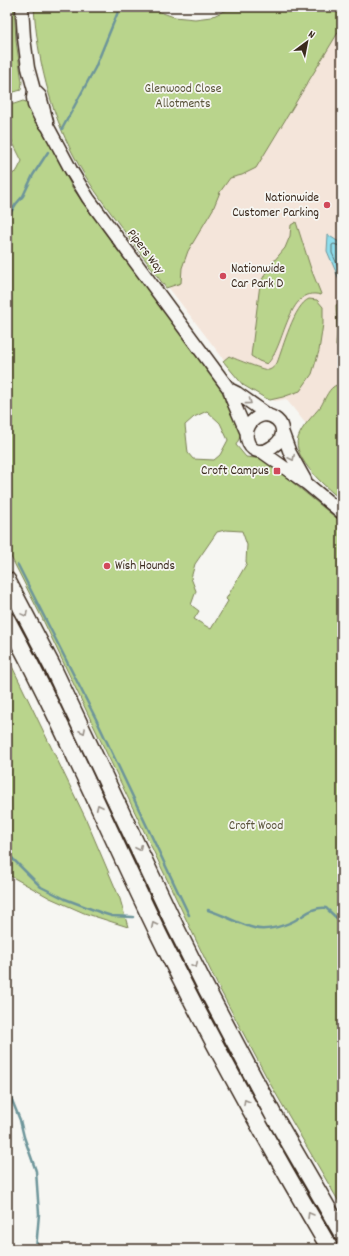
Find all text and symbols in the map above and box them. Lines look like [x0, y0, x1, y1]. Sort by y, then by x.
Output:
north arrow [287, 22, 327, 62]
text: N [305, 27, 318, 44]
park label: Glenwood Close Allotments [145, 80, 222, 114]
place label: Nationwide Customer Parking [232, 189, 319, 223]
marker: Nationwide Customer Parking [322, 200, 332, 210]
street label: Pipers Way [122, 225, 169, 279]
place label: Nationwide Car Park D [231, 260, 285, 294]
marker: Nationwide Car Park D [218, 271, 228, 281]
one-way arrow [244, 397, 251, 404]
one-way arrow [287, 454, 295, 461]
place label: Croft Campus [201, 462, 269, 481]
marker: Croft Campus [272, 466, 282, 476]
place label: Wish Hounds [115, 557, 175, 576]
marker: Wish Hounds [102, 561, 112, 571]
one-way arrow [20, 610, 28, 617]
one-way arrow [78, 726, 86, 734]
one-way arrow [96, 804, 104, 812]
park label: Croft Wood [229, 817, 283, 836]
one-way arrow [134, 844, 142, 851]
one-way arrow [151, 922, 159, 929]
one-way arrow [190, 961, 198, 969]
one-way arrow [244, 1099, 251, 1106]
one-way arrow [308, 1212, 315, 1219]

